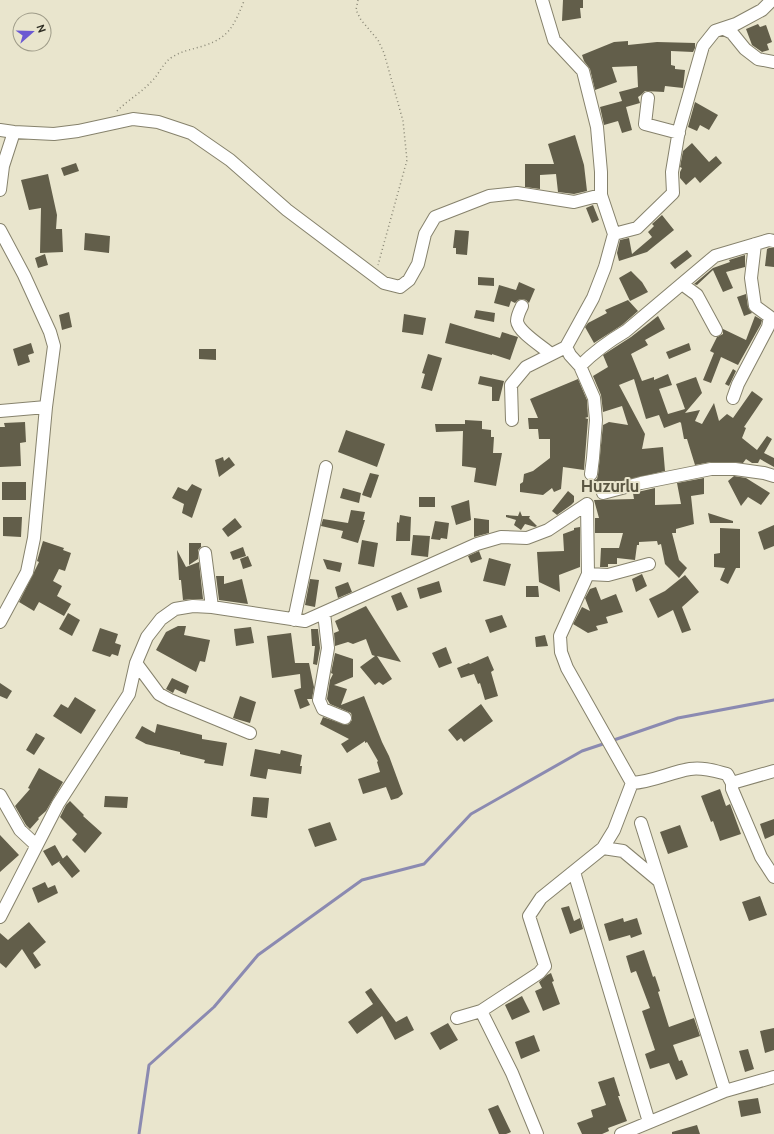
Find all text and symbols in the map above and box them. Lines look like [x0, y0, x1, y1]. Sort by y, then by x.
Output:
north arrow [12, 12, 52, 52]
text: N [33, 23, 49, 35]
district label: Huzurlu [581, 476, 639, 496]

